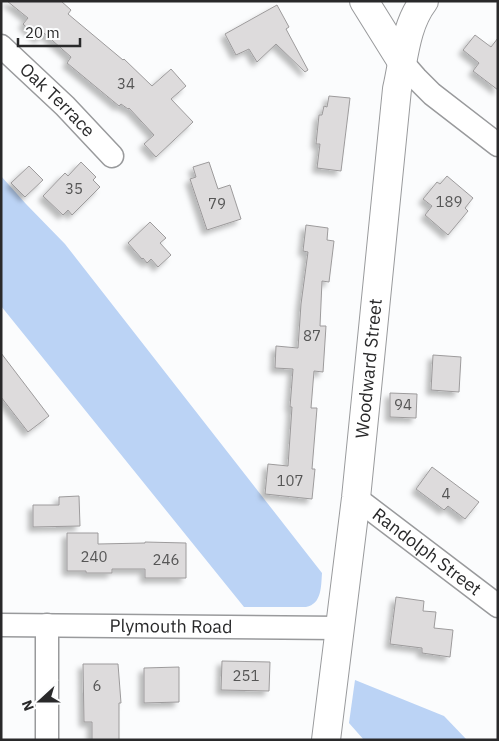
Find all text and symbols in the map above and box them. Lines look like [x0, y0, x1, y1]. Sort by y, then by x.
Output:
scale bar [18, 15, 80, 47]
text: 20 m [25, 23, 60, 42]
street label: Oak Terrace [15, 57, 100, 142]
house number: 34 [117, 74, 135, 93]
house number: 35 [65, 179, 83, 198]
house number: 189 [435, 192, 463, 211]
house number: 79 [208, 194, 226, 213]
street label: Woodward Street [350, 297, 387, 439]
house number: 87 [303, 326, 321, 345]
house number: 94 [394, 395, 412, 414]
house number: 107 [276, 471, 304, 490]
house number: 4 [441, 484, 451, 503]
street label: Randolph Street [368, 503, 486, 600]
house number: 240 [80, 547, 108, 566]
house number: 246 [152, 550, 180, 569]
street label: Plymouth Road [109, 614, 233, 638]
house number: 251 [232, 666, 260, 685]
north arrow [15, 676, 65, 726]
house number: 6 [92, 676, 102, 695]
text: N [18, 698, 38, 714]

